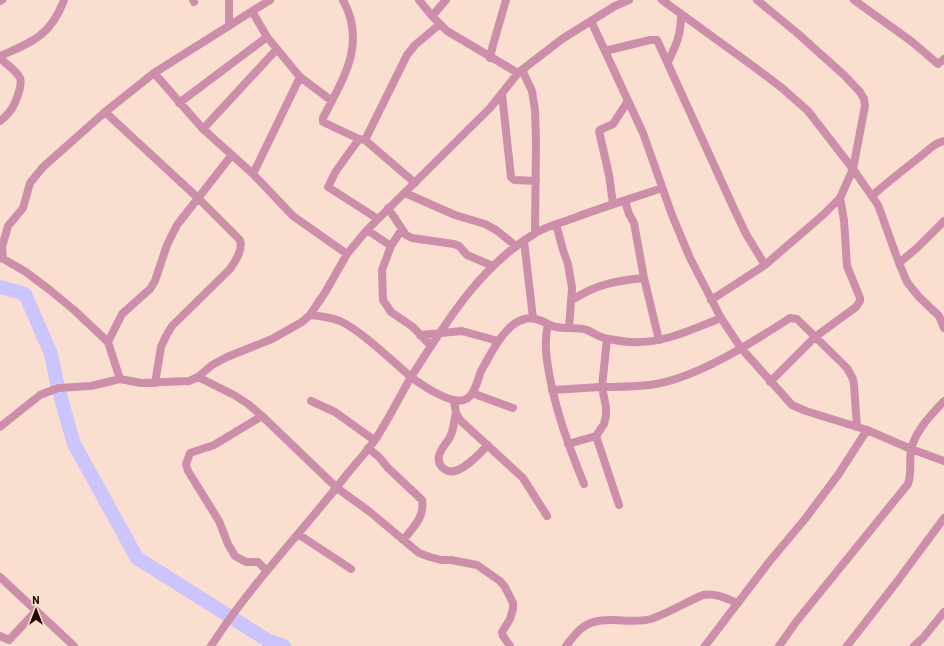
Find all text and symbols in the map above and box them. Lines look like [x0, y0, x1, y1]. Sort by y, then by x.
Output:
north arrow [16, 590, 56, 630]
text: N [32, 593, 40, 606]

